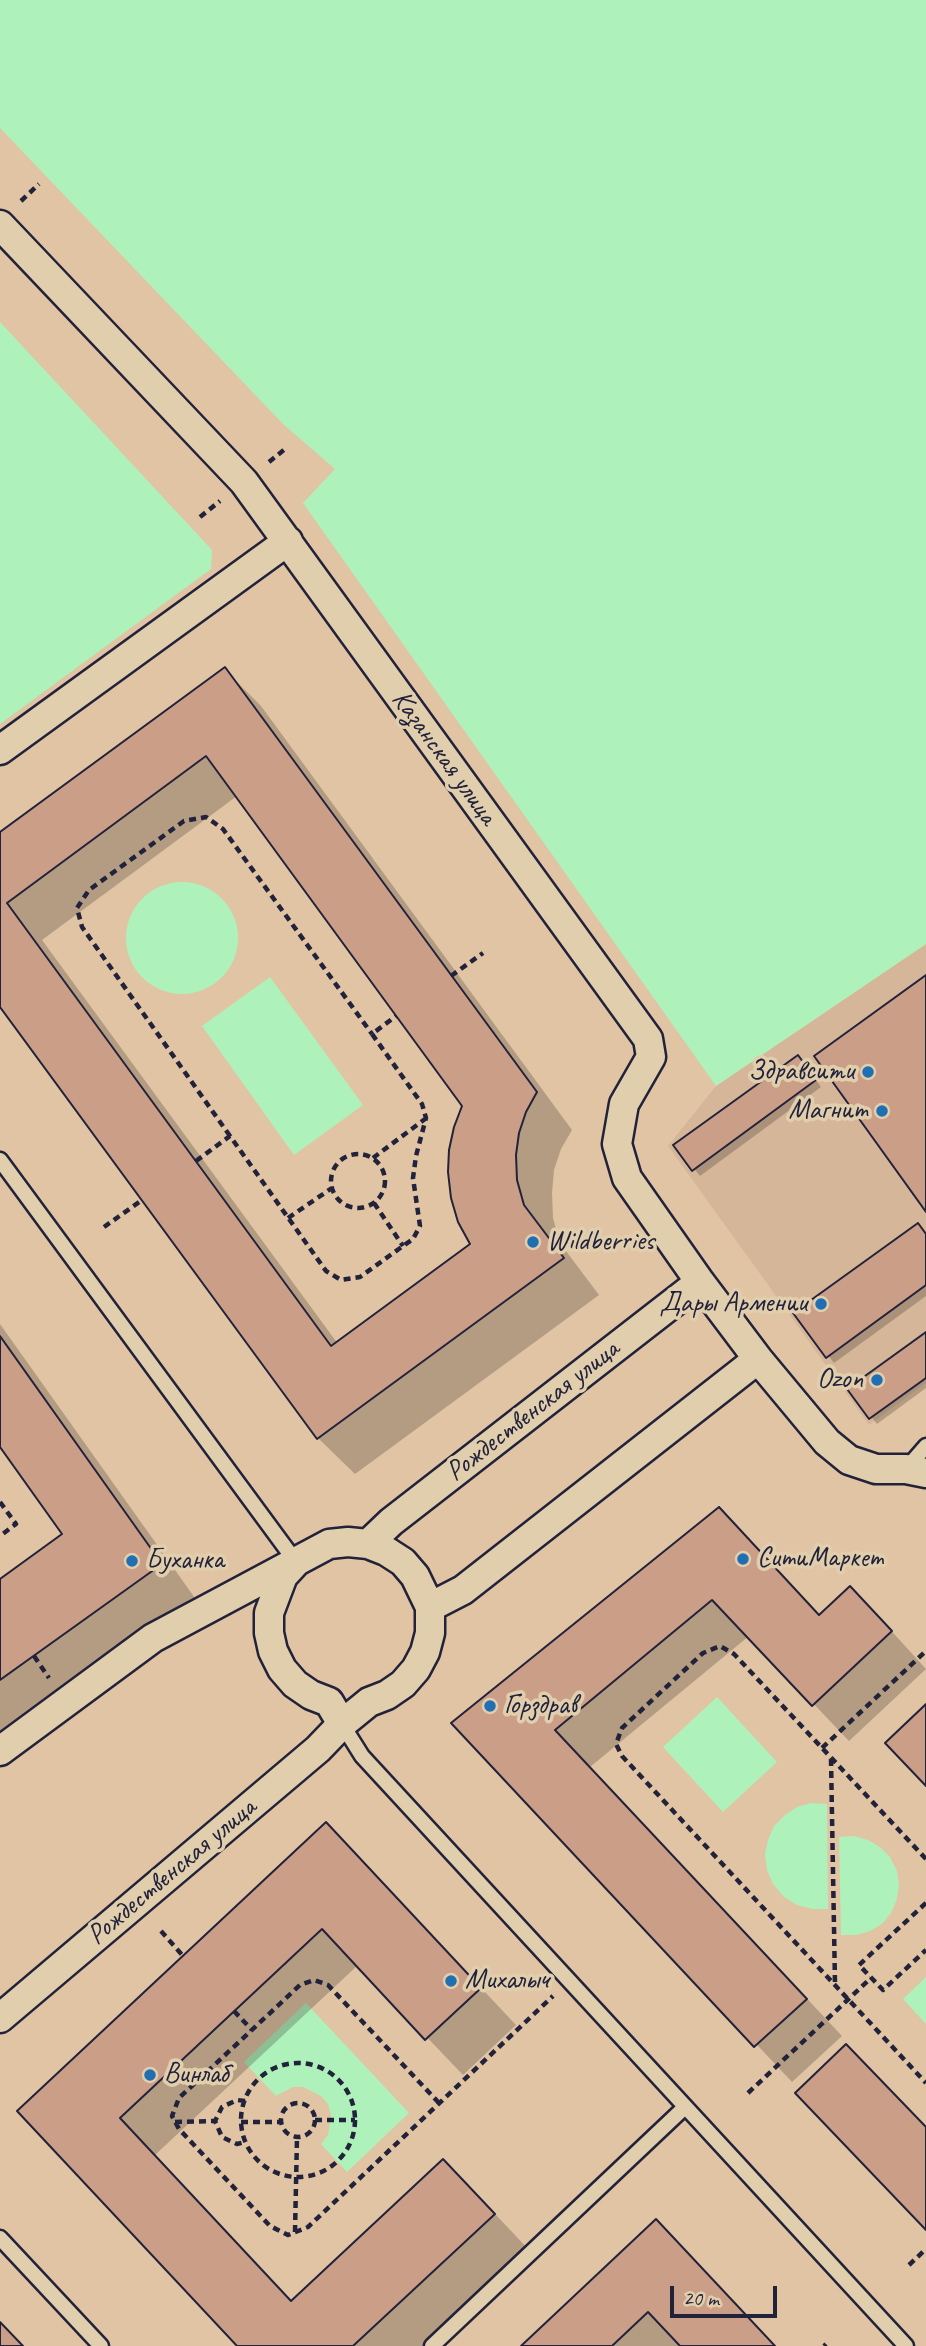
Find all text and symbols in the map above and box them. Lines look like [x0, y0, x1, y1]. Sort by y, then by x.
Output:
street label: Казанская улица [384, 684, 504, 832]
place label: Здравсити [748, 1055, 854, 1089]
marker: Здравсити [860, 1064, 876, 1080]
place label: Магнит [788, 1094, 868, 1128]
marker: Магнит [874, 1103, 890, 1119]
place label: Wildberries [547, 1225, 654, 1259]
marker: Wildberries [525, 1234, 541, 1250]
place label: Дары Армении [659, 1287, 807, 1321]
marker: Дары Армении [813, 1296, 829, 1312]
street label: Рождественская улица [440, 1333, 626, 1489]
place label: Ozon [817, 1363, 863, 1397]
marker: Ozon [869, 1372, 885, 1388]
place label: СитиМаркет [757, 1542, 882, 1576]
place label: Буханка [146, 1544, 224, 1578]
marker: СитиМаркет [735, 1551, 751, 1567]
marker: Буханка [124, 1553, 140, 1569]
place label: Горздрав [504, 1689, 577, 1723]
marker: Горздрав [482, 1698, 498, 1714]
street label: Рождественская улица [81, 1792, 263, 1952]
place label: Михалыч [465, 1964, 549, 1998]
marker: Михалыч [443, 1973, 459, 1989]
place label: Винлаб [164, 2058, 228, 2092]
marker: Винлаб [142, 2067, 158, 2083]
scale bar [674, 2272, 781, 2316]
text: 20 m [683, 2285, 719, 2311]

